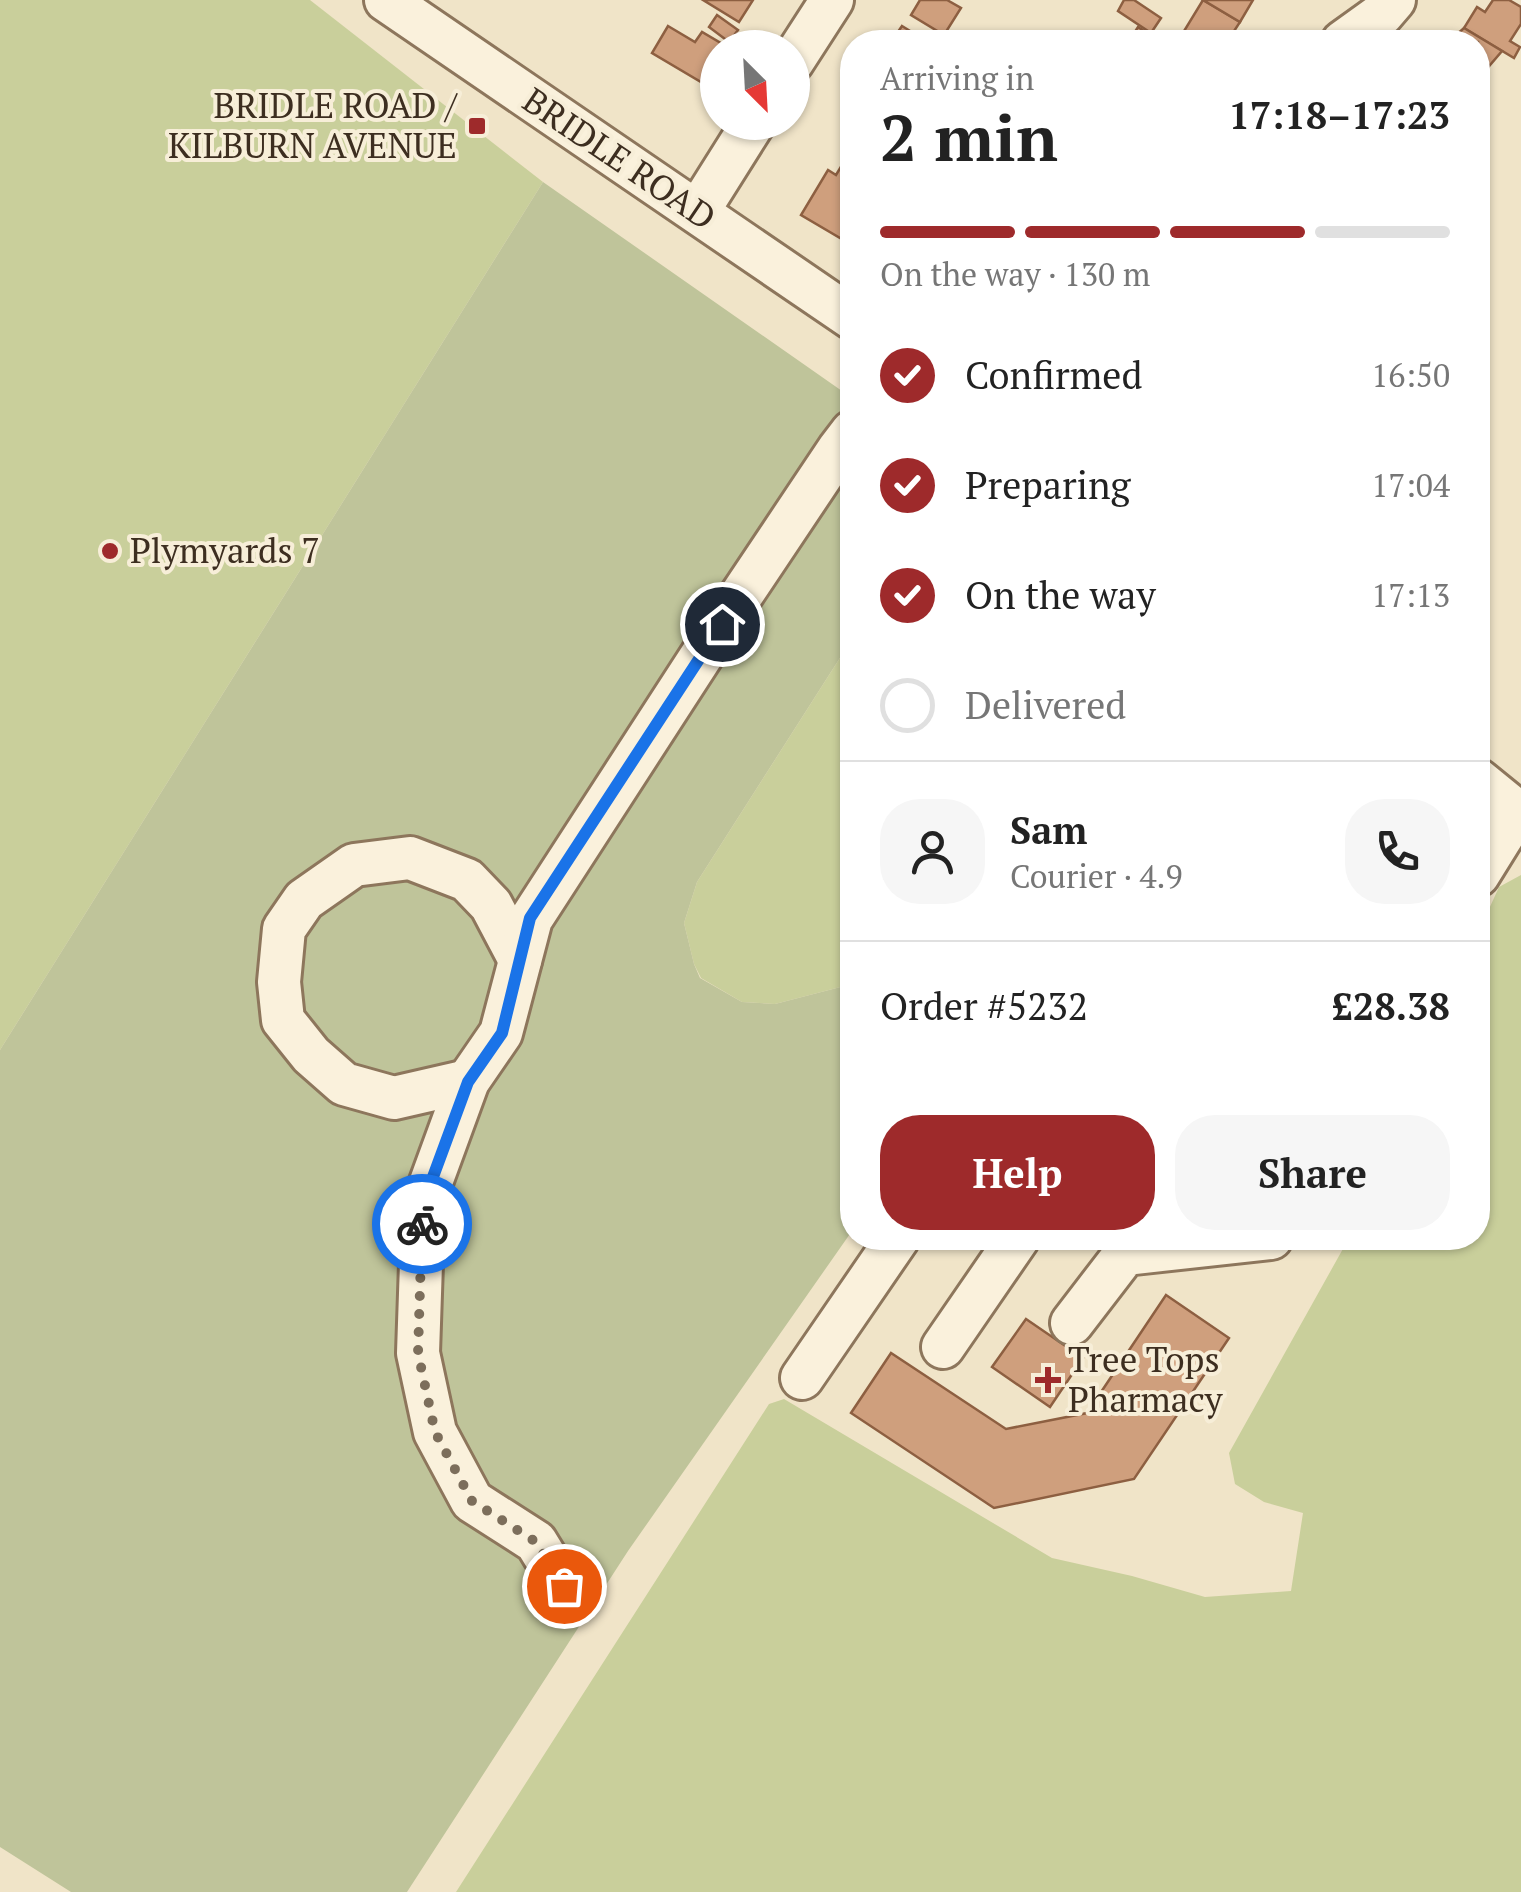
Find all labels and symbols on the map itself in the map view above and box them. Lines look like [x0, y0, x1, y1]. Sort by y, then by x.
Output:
north arrow [700, 30, 810, 140]
street label: BRIDLE ROAD [514, 77, 725, 240]
place label: BRIDLE ROAD / KILBURN AVENUE [168, 82, 458, 168]
marker: BRIDLE ROAD / KILBURN AVENUE [466, 115, 488, 137]
place label: Plymyards 7 [130, 527, 320, 573]
marker: Plymyards 7 [99, 540, 121, 562]
pin [680, 582, 765, 667]
courier [372, 1174, 472, 1274]
place label: Tree Tops Pharmacy [1068, 1336, 1224, 1422]
marker: Tree Tops Pharmacy [1037, 1369, 1059, 1391]
pin [522, 1544, 607, 1629]

